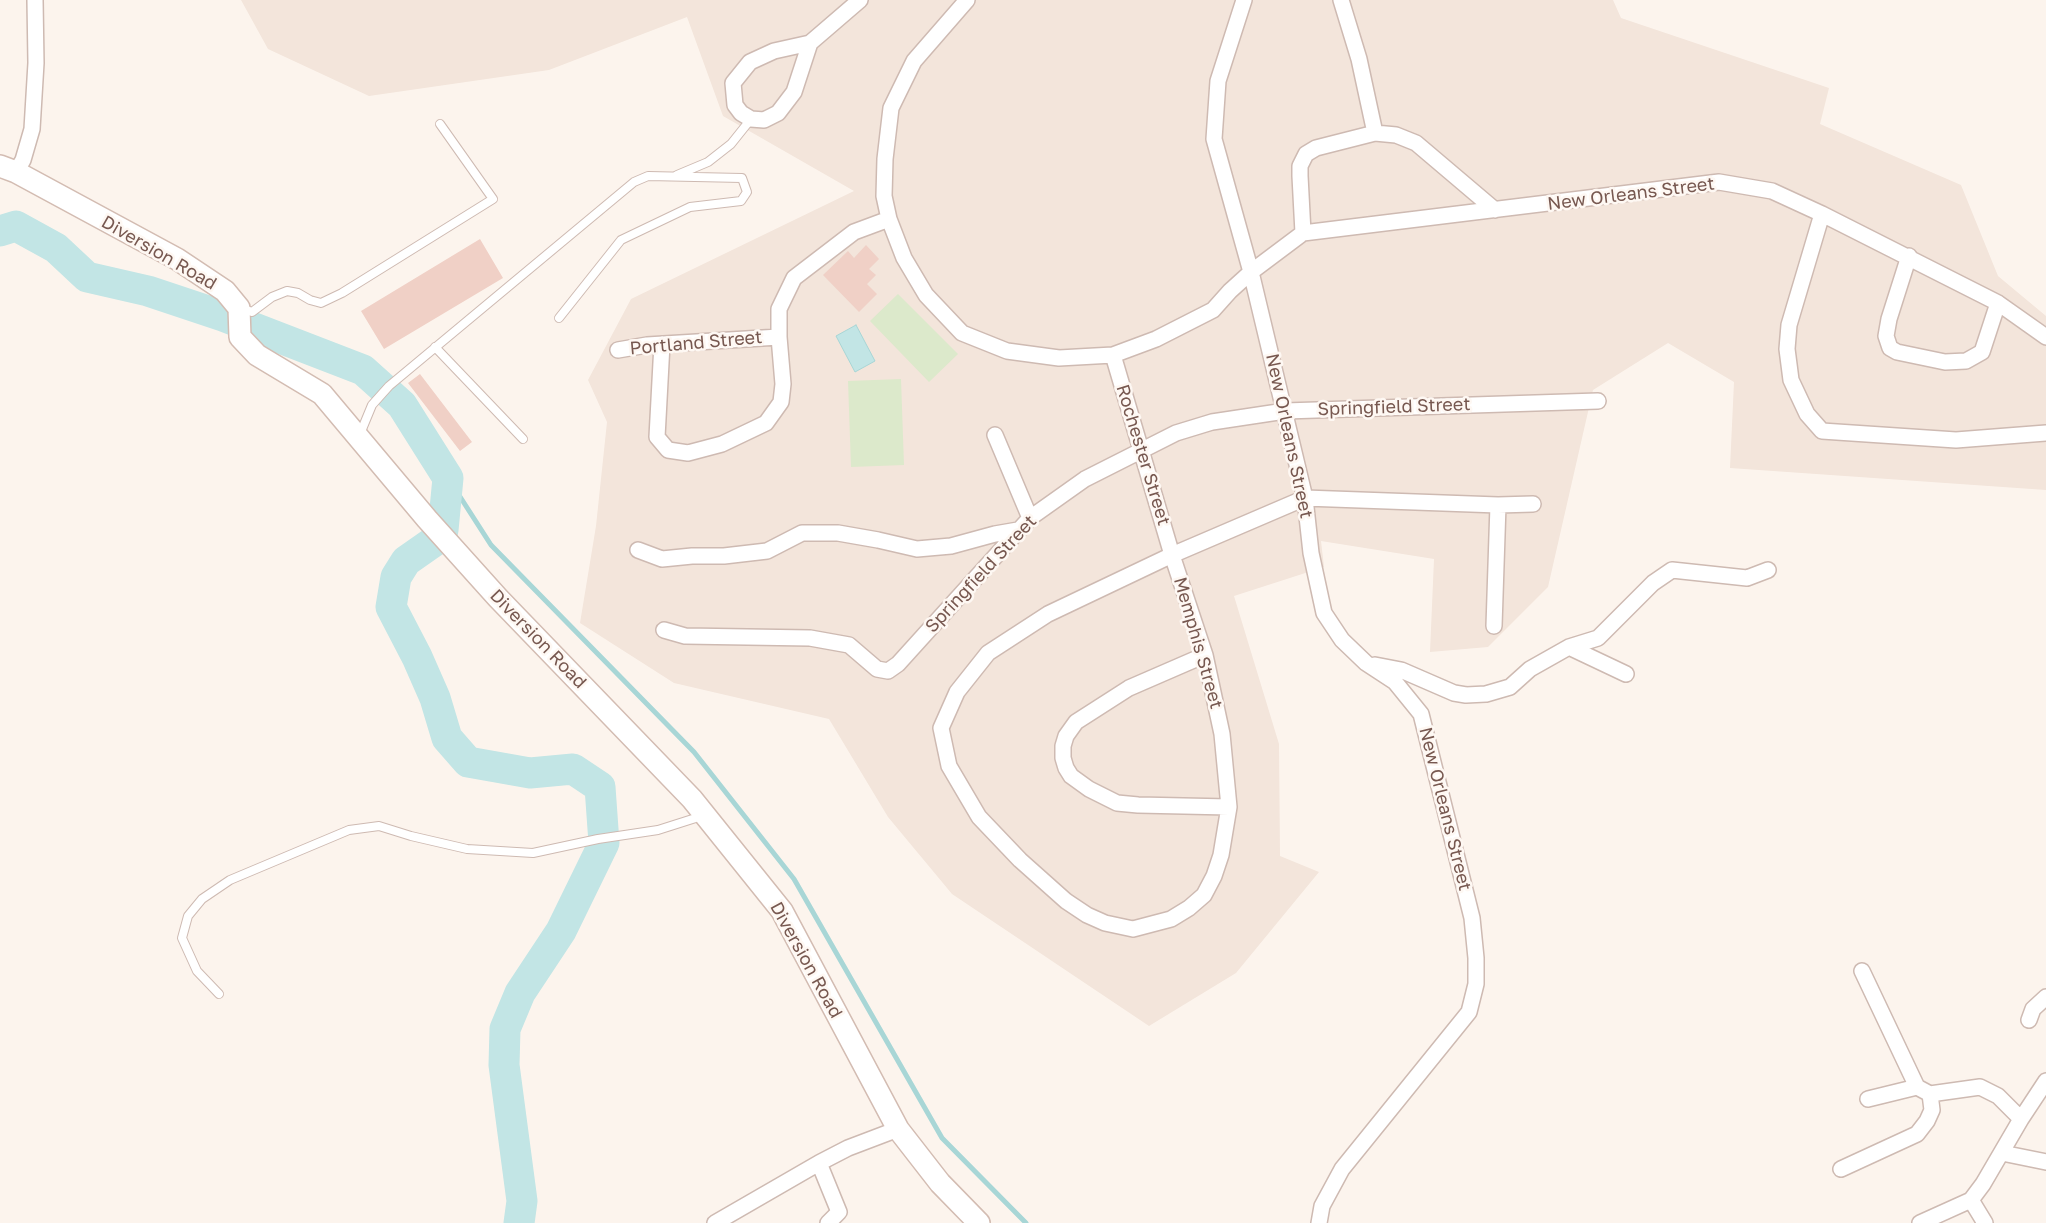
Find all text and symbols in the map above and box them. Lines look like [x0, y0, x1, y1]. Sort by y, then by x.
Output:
street label: New Orleans Street [1546, 173, 1716, 215]
street label: Diversion Road [98, 211, 220, 295]
street label: Portland Street [629, 326, 763, 360]
street label: New Orleans Street [1261, 352, 1317, 520]
street label: Rochester Street [1111, 382, 1175, 528]
street label: Springfield Street [1317, 394, 1471, 420]
street label: Springfield Street [921, 511, 1041, 637]
street label: Memphis Street [1169, 575, 1227, 711]
street label: Diversion Road [485, 585, 591, 693]
street label: New Orleans Street [1414, 725, 1476, 893]
street label: Diversion Road [765, 898, 847, 1022]

